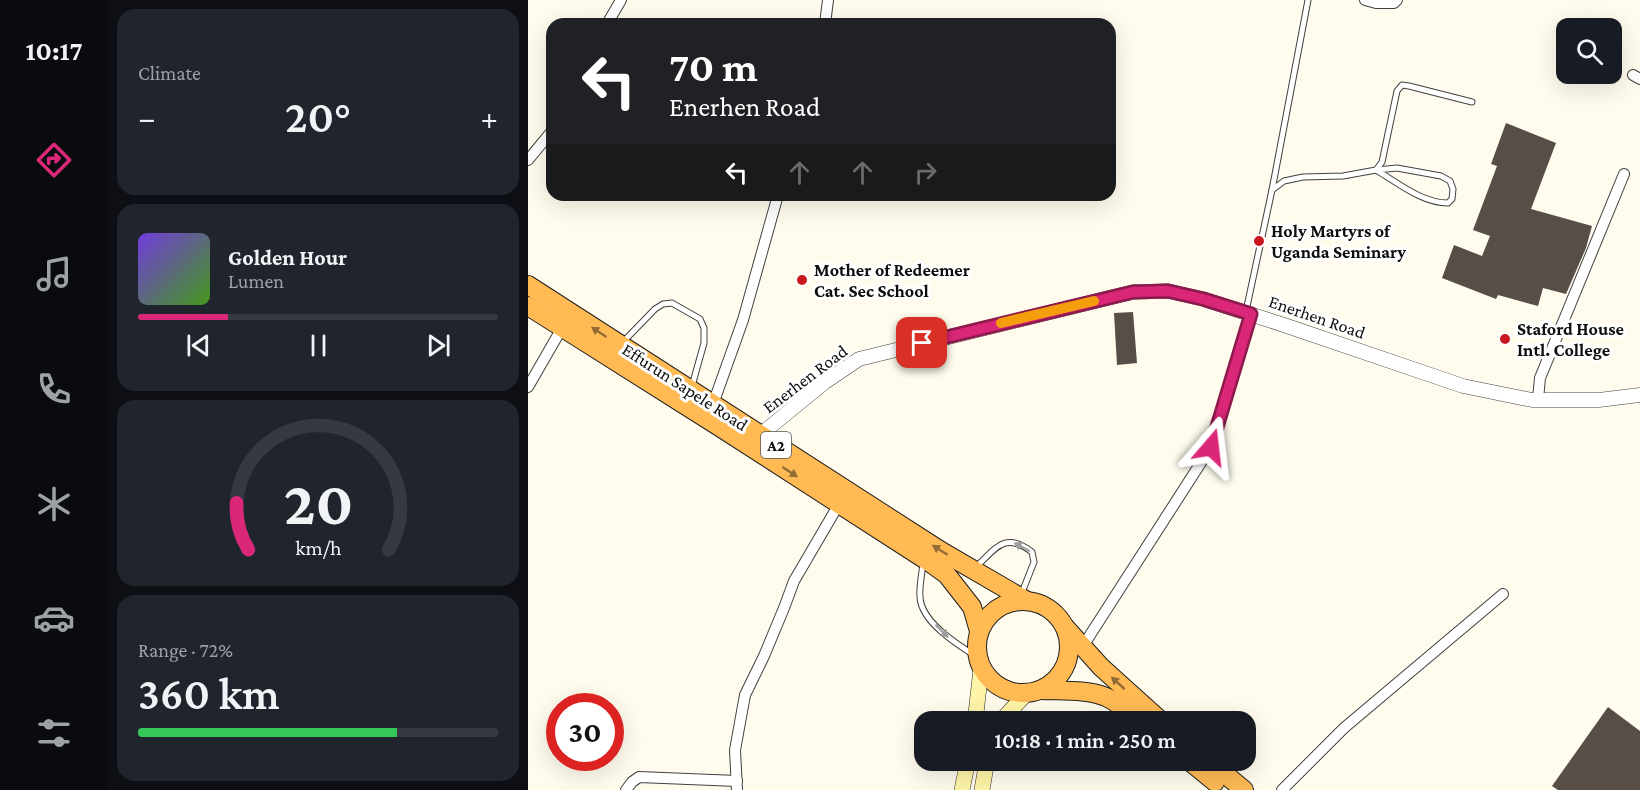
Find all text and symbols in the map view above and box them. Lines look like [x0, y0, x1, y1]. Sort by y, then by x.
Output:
map controls [1556, 18, 1622, 84]
button: search [1556, 18, 1622, 84]
text: 10:17 [25, 36, 83, 66]
icon: left [570, 42, 648, 120]
text: 70 m [669, 43, 758, 90]
text: Climate [138, 62, 201, 84]
text: 20° [285, 92, 351, 142]
text: Enerhen Road [669, 92, 820, 122]
text: − [138, 99, 155, 136]
text: + [481, 99, 498, 136]
icon: directions [33, 139, 75, 181]
icon: left [720, 156, 753, 189]
icon: ahead [783, 156, 816, 189]
icon: ahead [846, 156, 879, 189]
icon: right [909, 156, 942, 189]
place label: Holy Martyrs of Uganda Seminary [1271, 221, 1406, 262]
marker: Holy Martyrs of Uganda Seminary [1252, 234, 1266, 248]
text: Golden Hour [228, 245, 347, 270]
icon: music [33, 253, 75, 295]
place label: Mother of Redeemer Cat. Sec School [814, 260, 970, 301]
text: Lumen [228, 270, 284, 292]
marker: Mother of Redeemer Cat. Sec School [795, 273, 809, 287]
street label: Enerhen Road [1266, 291, 1368, 343]
pin [896, 317, 947, 368]
place label: Staford House Intl. College [1517, 319, 1624, 360]
one-way arrow [591, 326, 608, 337]
icon: arrive [905, 326, 938, 359]
icon: previous [182, 329, 215, 362]
icon: pause [302, 329, 335, 362]
icon: next [422, 329, 455, 362]
marker: Staford House Intl. College [1498, 332, 1512, 346]
street label: Effurun Sapele Road [619, 339, 752, 435]
street label: Enerhen Road [759, 340, 852, 417]
icon: phone [33, 368, 75, 410]
position arrow [1179, 415, 1243, 479]
road number: A2 [761, 432, 791, 458]
one-way arrow [782, 467, 799, 478]
text: 20 [283, 468, 353, 537]
icon: climate [33, 483, 75, 525]
text: km/h [295, 536, 342, 560]
one-way arrow [1014, 542, 1031, 552]
one-way arrow [932, 545, 948, 556]
icon: car [33, 597, 75, 639]
one-way arrow [934, 623, 948, 637]
text: Range · 72% [138, 639, 233, 661]
text: 360 km [138, 669, 280, 719]
one-way arrow [1111, 677, 1126, 690]
speed limit sign: 30 [546, 693, 624, 771]
icon: filters [33, 712, 75, 754]
text: 10:18 · 1 min · 250 m [994, 728, 1176, 753]

